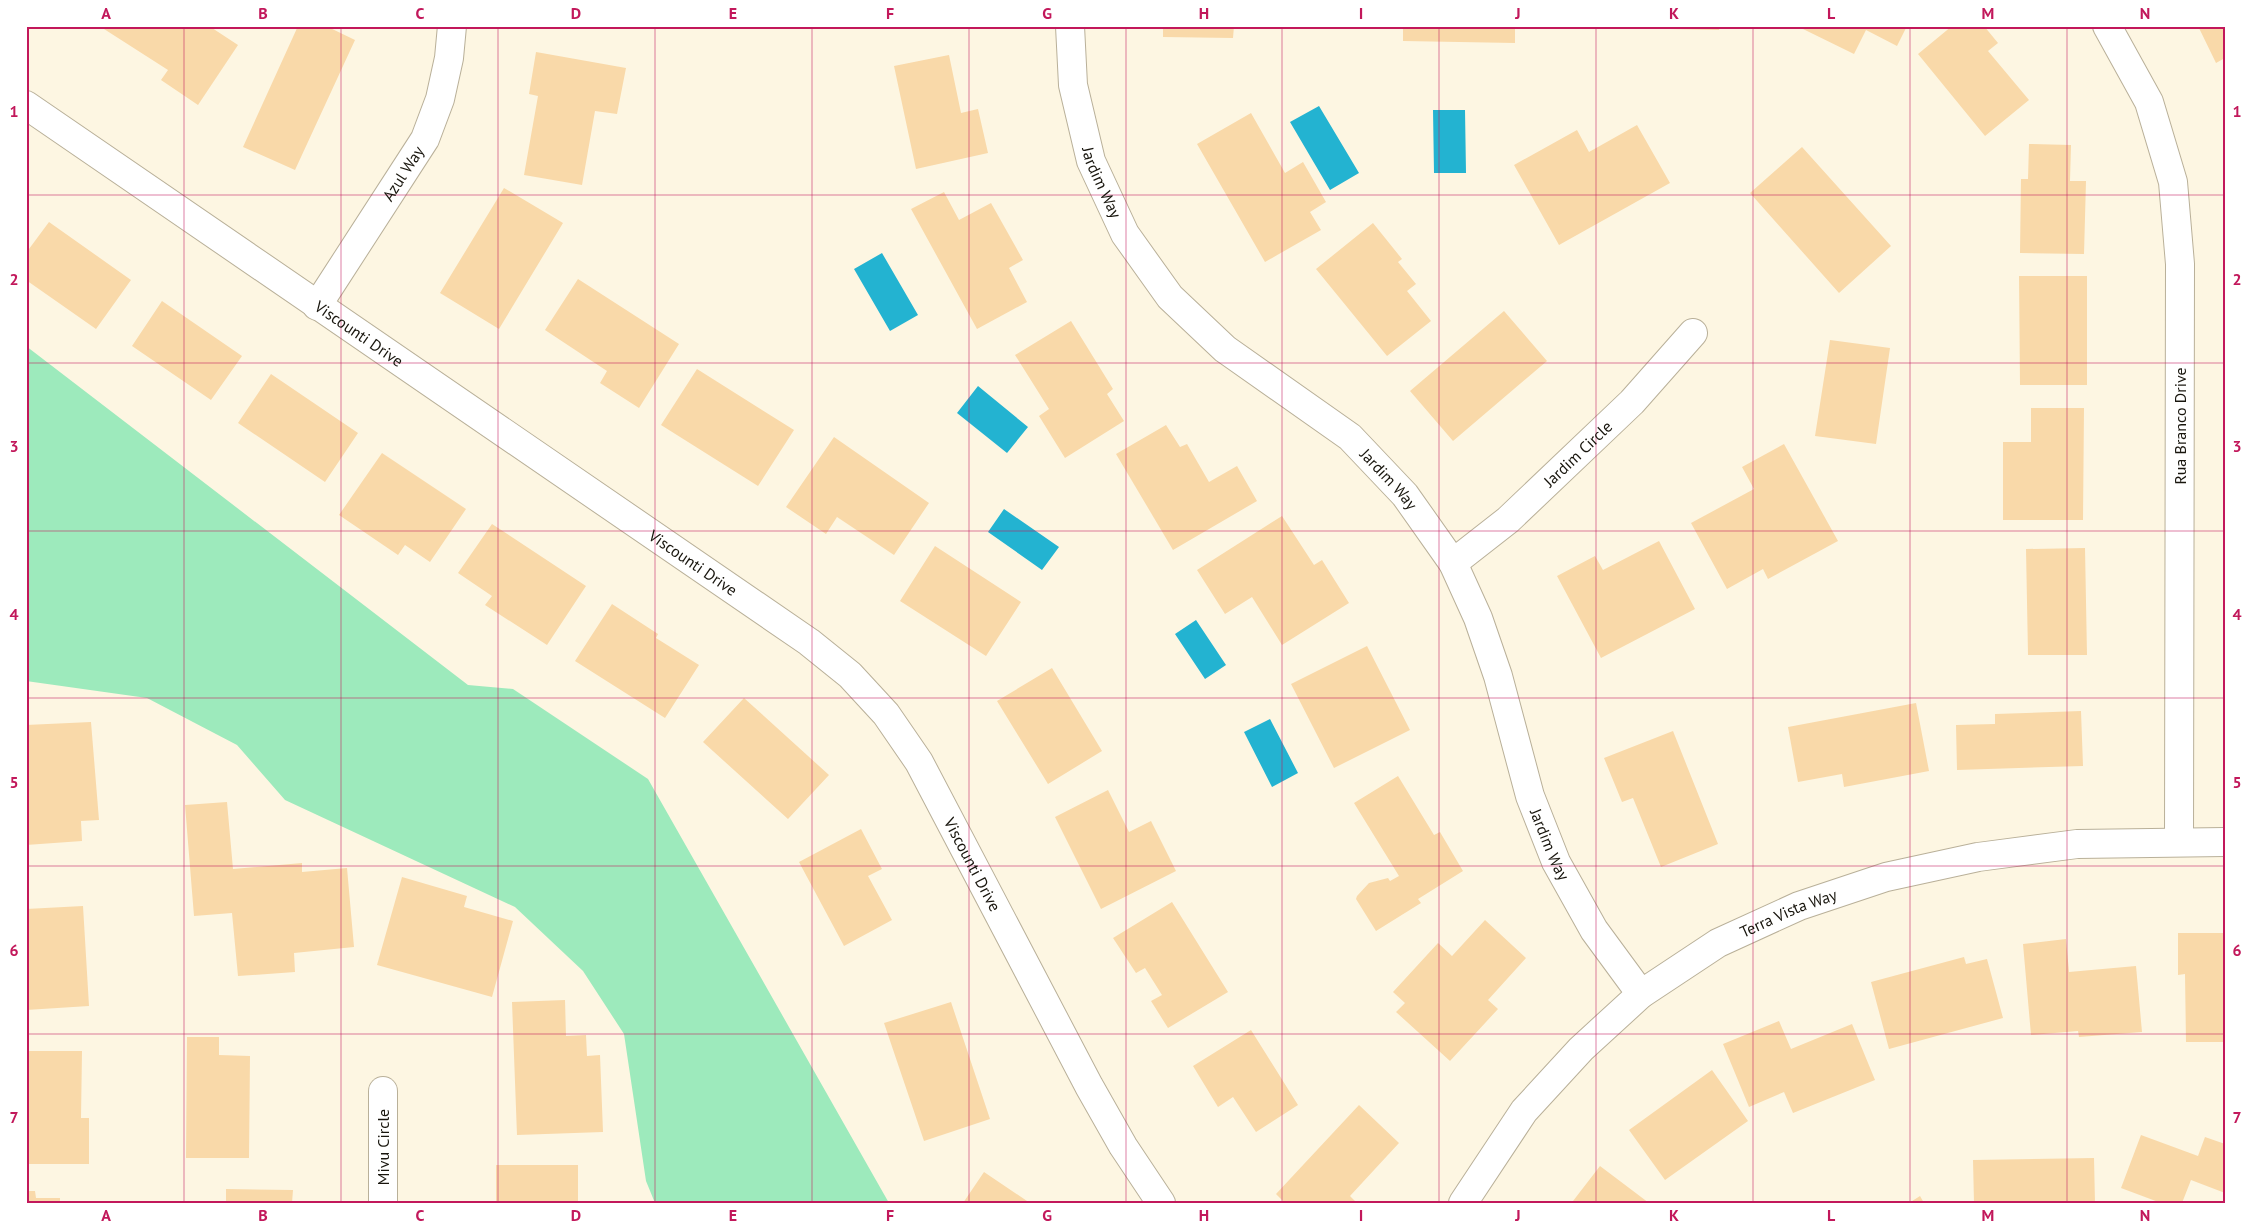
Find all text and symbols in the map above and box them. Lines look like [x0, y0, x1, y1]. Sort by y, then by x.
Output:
text: A [101, 3, 111, 23]
text: B [258, 3, 268, 23]
text: C [416, 3, 425, 23]
text: D [571, 3, 581, 23]
text: E [729, 3, 737, 23]
text: F [886, 3, 894, 23]
text: G [1042, 3, 1052, 23]
text: H [1199, 3, 1209, 23]
text: I [1359, 3, 1363, 23]
text: J [1514, 3, 1521, 23]
text: K [1669, 3, 1679, 23]
text: L [1827, 3, 1836, 23]
text: M [1982, 3, 1994, 23]
text: N [2140, 3, 2150, 23]
text: 1 [9, 101, 19, 121]
text: 1 [2232, 101, 2242, 121]
street label: Azul Way [378, 142, 428, 205]
street label: Jardim Way [1078, 144, 1126, 222]
text: 2 [9, 269, 19, 289]
text: 2 [2232, 269, 2242, 289]
street label: Viscounti Drive [310, 296, 407, 371]
street label: Rua Branco Drive [2170, 367, 2190, 485]
street label: Jardim Circle [1538, 416, 1616, 492]
text: 3 [9, 436, 19, 456]
text: 3 [2232, 436, 2242, 456]
street label: Jardim Way [1355, 443, 1422, 514]
street label: Viscounti Drive [644, 525, 741, 600]
text: 4 [9, 604, 19, 624]
text: 4 [2232, 604, 2242, 624]
text: 5 [9, 772, 19, 792]
text: 5 [2232, 772, 2242, 792]
street label: Jardim Way [1526, 805, 1574, 884]
street label: Viscounti Drive [939, 813, 1005, 915]
street label: Terra Vista Way [1737, 884, 1840, 942]
text: 6 [9, 940, 19, 960]
text: 6 [2232, 940, 2242, 960]
text: 7 [9, 1107, 19, 1127]
text: 7 [2232, 1107, 2242, 1127]
street label: Mivu Circle [373, 1109, 393, 1185]
text: A [101, 1205, 111, 1225]
text: B [258, 1205, 268, 1225]
text: C [416, 1205, 425, 1225]
text: D [571, 1205, 581, 1225]
text: E [729, 1205, 737, 1225]
text: F [886, 1205, 894, 1225]
text: G [1042, 1205, 1052, 1225]
text: H [1199, 1205, 1209, 1225]
text: I [1359, 1205, 1363, 1225]
text: J [1514, 1205, 1521, 1225]
text: K [1669, 1205, 1679, 1225]
text: L [1827, 1205, 1836, 1225]
text: M [1982, 1205, 1994, 1225]
text: N [2140, 1205, 2150, 1225]

